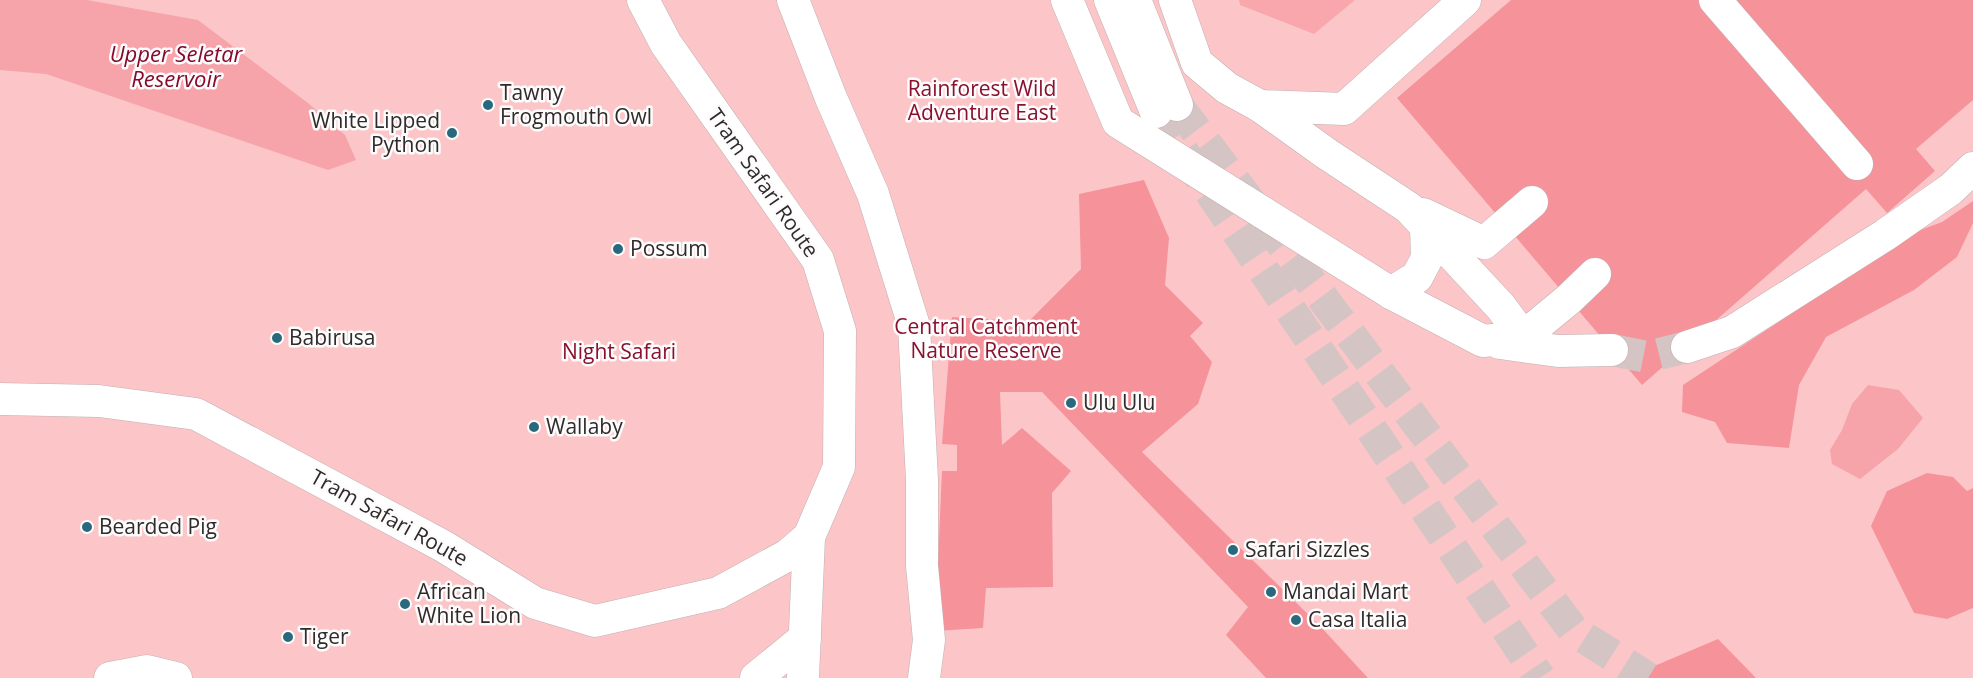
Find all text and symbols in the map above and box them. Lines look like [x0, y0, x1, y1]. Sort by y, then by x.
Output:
water label: Upper Seletar Reservoir [110, 38, 244, 93]
park label: Rainforest Wild Adventure East [908, 74, 1056, 126]
place label: Tawny Frogmouth Owl [500, 78, 652, 130]
marker: Tawny Frogmouth Owl [481, 98, 495, 112]
street label: Tram Safari Route [702, 102, 826, 262]
place label: White Lipped Python [311, 106, 440, 158]
marker: White Lipped Python [445, 126, 459, 140]
place label: Possum [630, 234, 708, 262]
marker: Possum [611, 242, 625, 256]
park label: Central Catchment Nature Reserve [894, 312, 1078, 364]
place label: Babirusa [289, 323, 376, 351]
marker: Babirusa [270, 331, 284, 345]
park label: Night Safari [562, 337, 676, 365]
place label: Ulu Ulu [1083, 388, 1155, 416]
marker: Ulu Ulu [1064, 396, 1078, 410]
place label: Wallaby [546, 412, 623, 440]
marker: Wallaby [527, 420, 541, 434]
street label: Tram Safari Route [306, 462, 473, 572]
place label: Bearded Pig [99, 512, 217, 540]
marker: Bearded Pig [80, 520, 94, 534]
place label: Safari Sizzles [1245, 535, 1370, 563]
marker: Safari Sizzles [1226, 543, 1240, 557]
place label: African White Lion [417, 577, 521, 629]
place label: Mandai Mart [1283, 577, 1408, 605]
marker: Mandai Mart [1264, 585, 1278, 599]
marker: African White Lion [398, 597, 412, 611]
place label: Casa Italia [1308, 605, 1407, 633]
marker: Casa Italia [1289, 613, 1303, 627]
place label: Tiger [300, 622, 349, 650]
marker: Tiger [281, 630, 295, 644]

